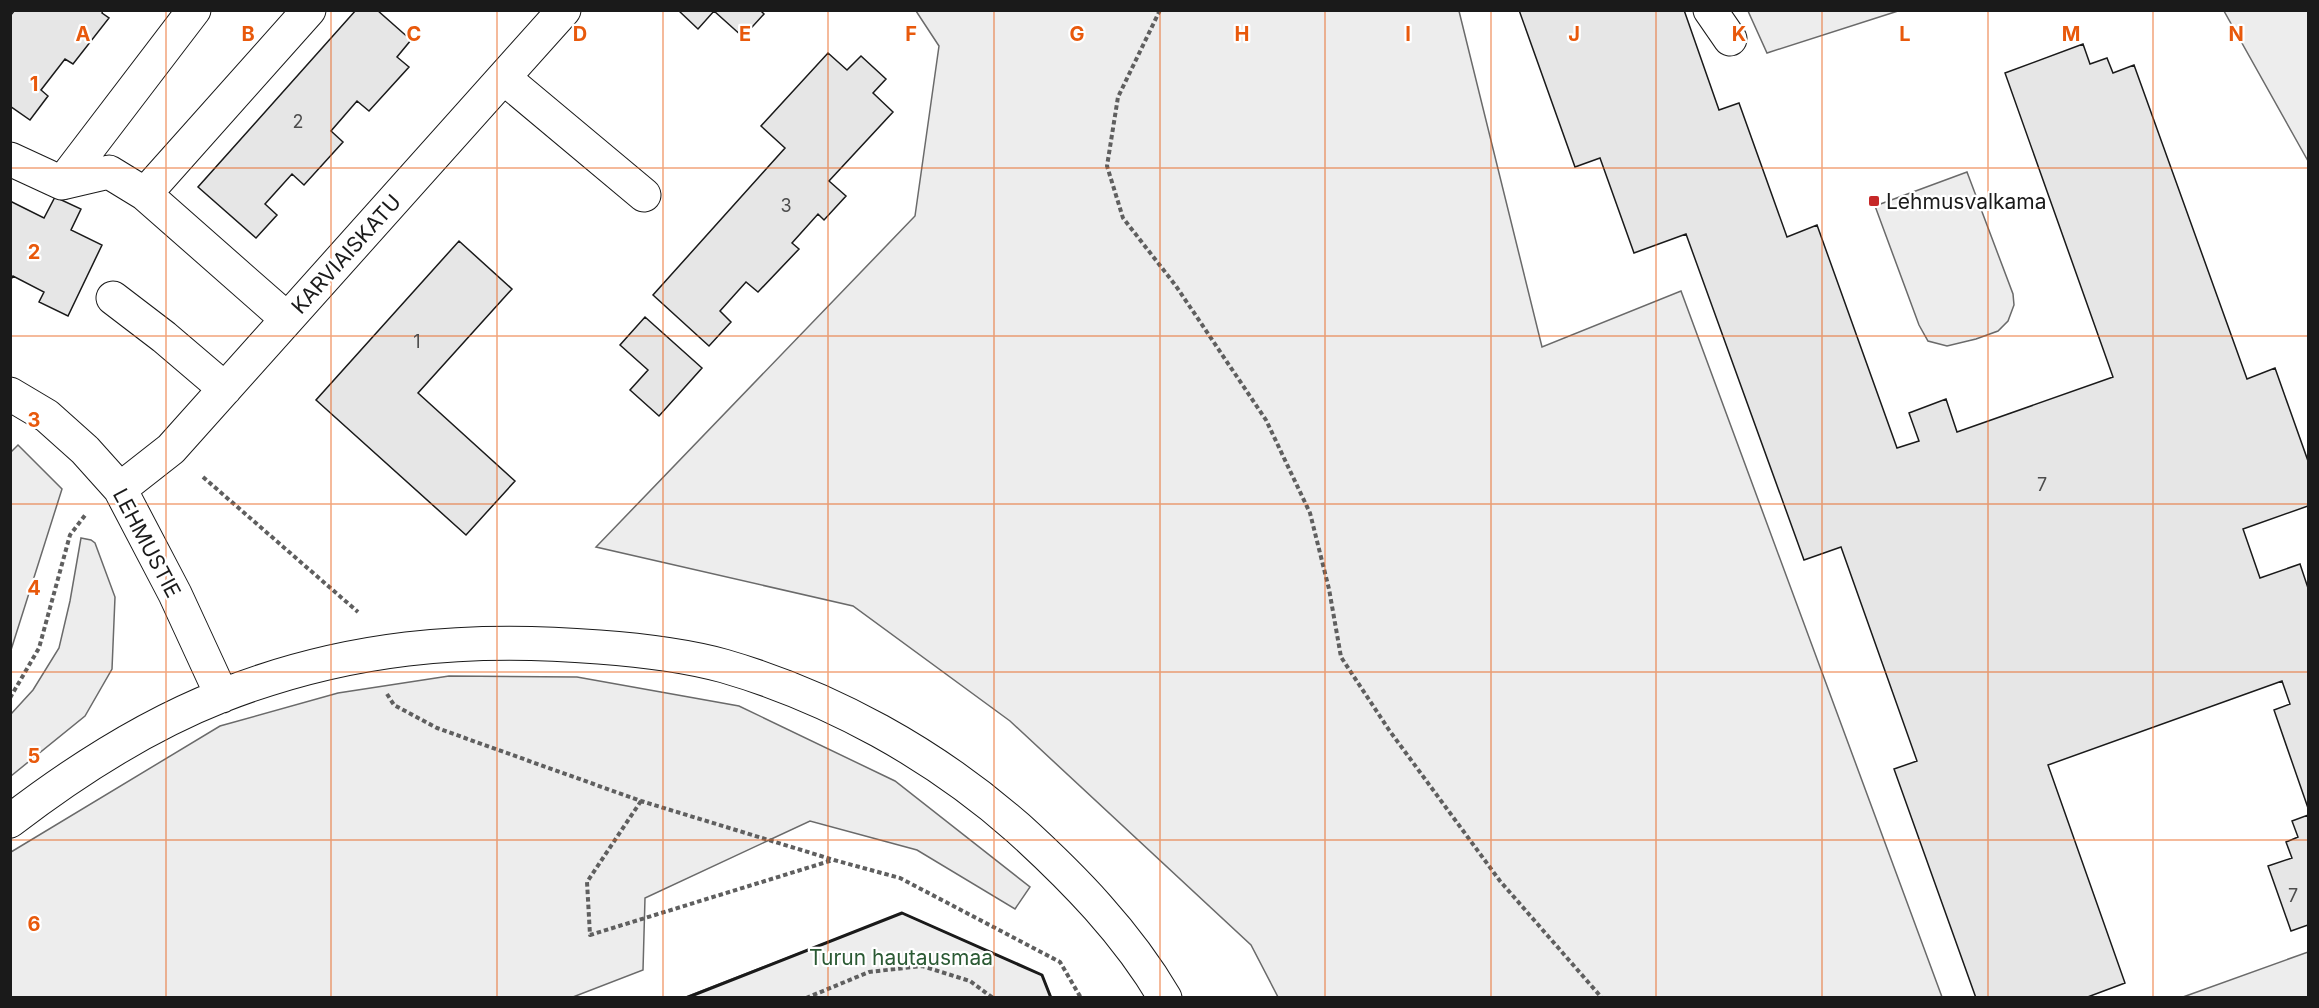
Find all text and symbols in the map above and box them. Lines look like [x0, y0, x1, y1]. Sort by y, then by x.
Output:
text: A [76, 22, 91, 46]
text: B [241, 22, 255, 46]
text: C [407, 22, 421, 46]
text: D [573, 22, 587, 46]
text: E [739, 22, 751, 46]
text: F [905, 22, 917, 46]
text: G [1069, 22, 1085, 46]
text: H [1235, 22, 1249, 46]
text: I [1405, 22, 1411, 46]
text: J [1568, 22, 1580, 46]
text: K [1732, 22, 1746, 46]
text: L [1899, 22, 1911, 46]
text: M [2062, 22, 2080, 46]
text: N [2228, 22, 2244, 46]
text: 1 [30, 72, 38, 96]
house number: 2 [293, 111, 303, 132]
street label: KARVIAISKATU [286, 189, 406, 319]
place label: Lehmusvalkama [1886, 189, 2047, 214]
marker: Lehmusvalkama [1867, 194, 1881, 208]
house number: 3 [780, 195, 792, 216]
text: 2 [28, 240, 40, 264]
house number: 1 [413, 331, 421, 352]
text: 3 [28, 408, 40, 432]
house number: 7 [2037, 474, 2047, 495]
street label: LEHMUSTIE [108, 484, 186, 602]
text: 4 [27, 576, 41, 600]
text: 5 [28, 744, 40, 768]
house number: 7 [2288, 885, 2298, 906]
text: 6 [28, 912, 41, 936]
park label: Turun hautausmaa [809, 945, 993, 970]

